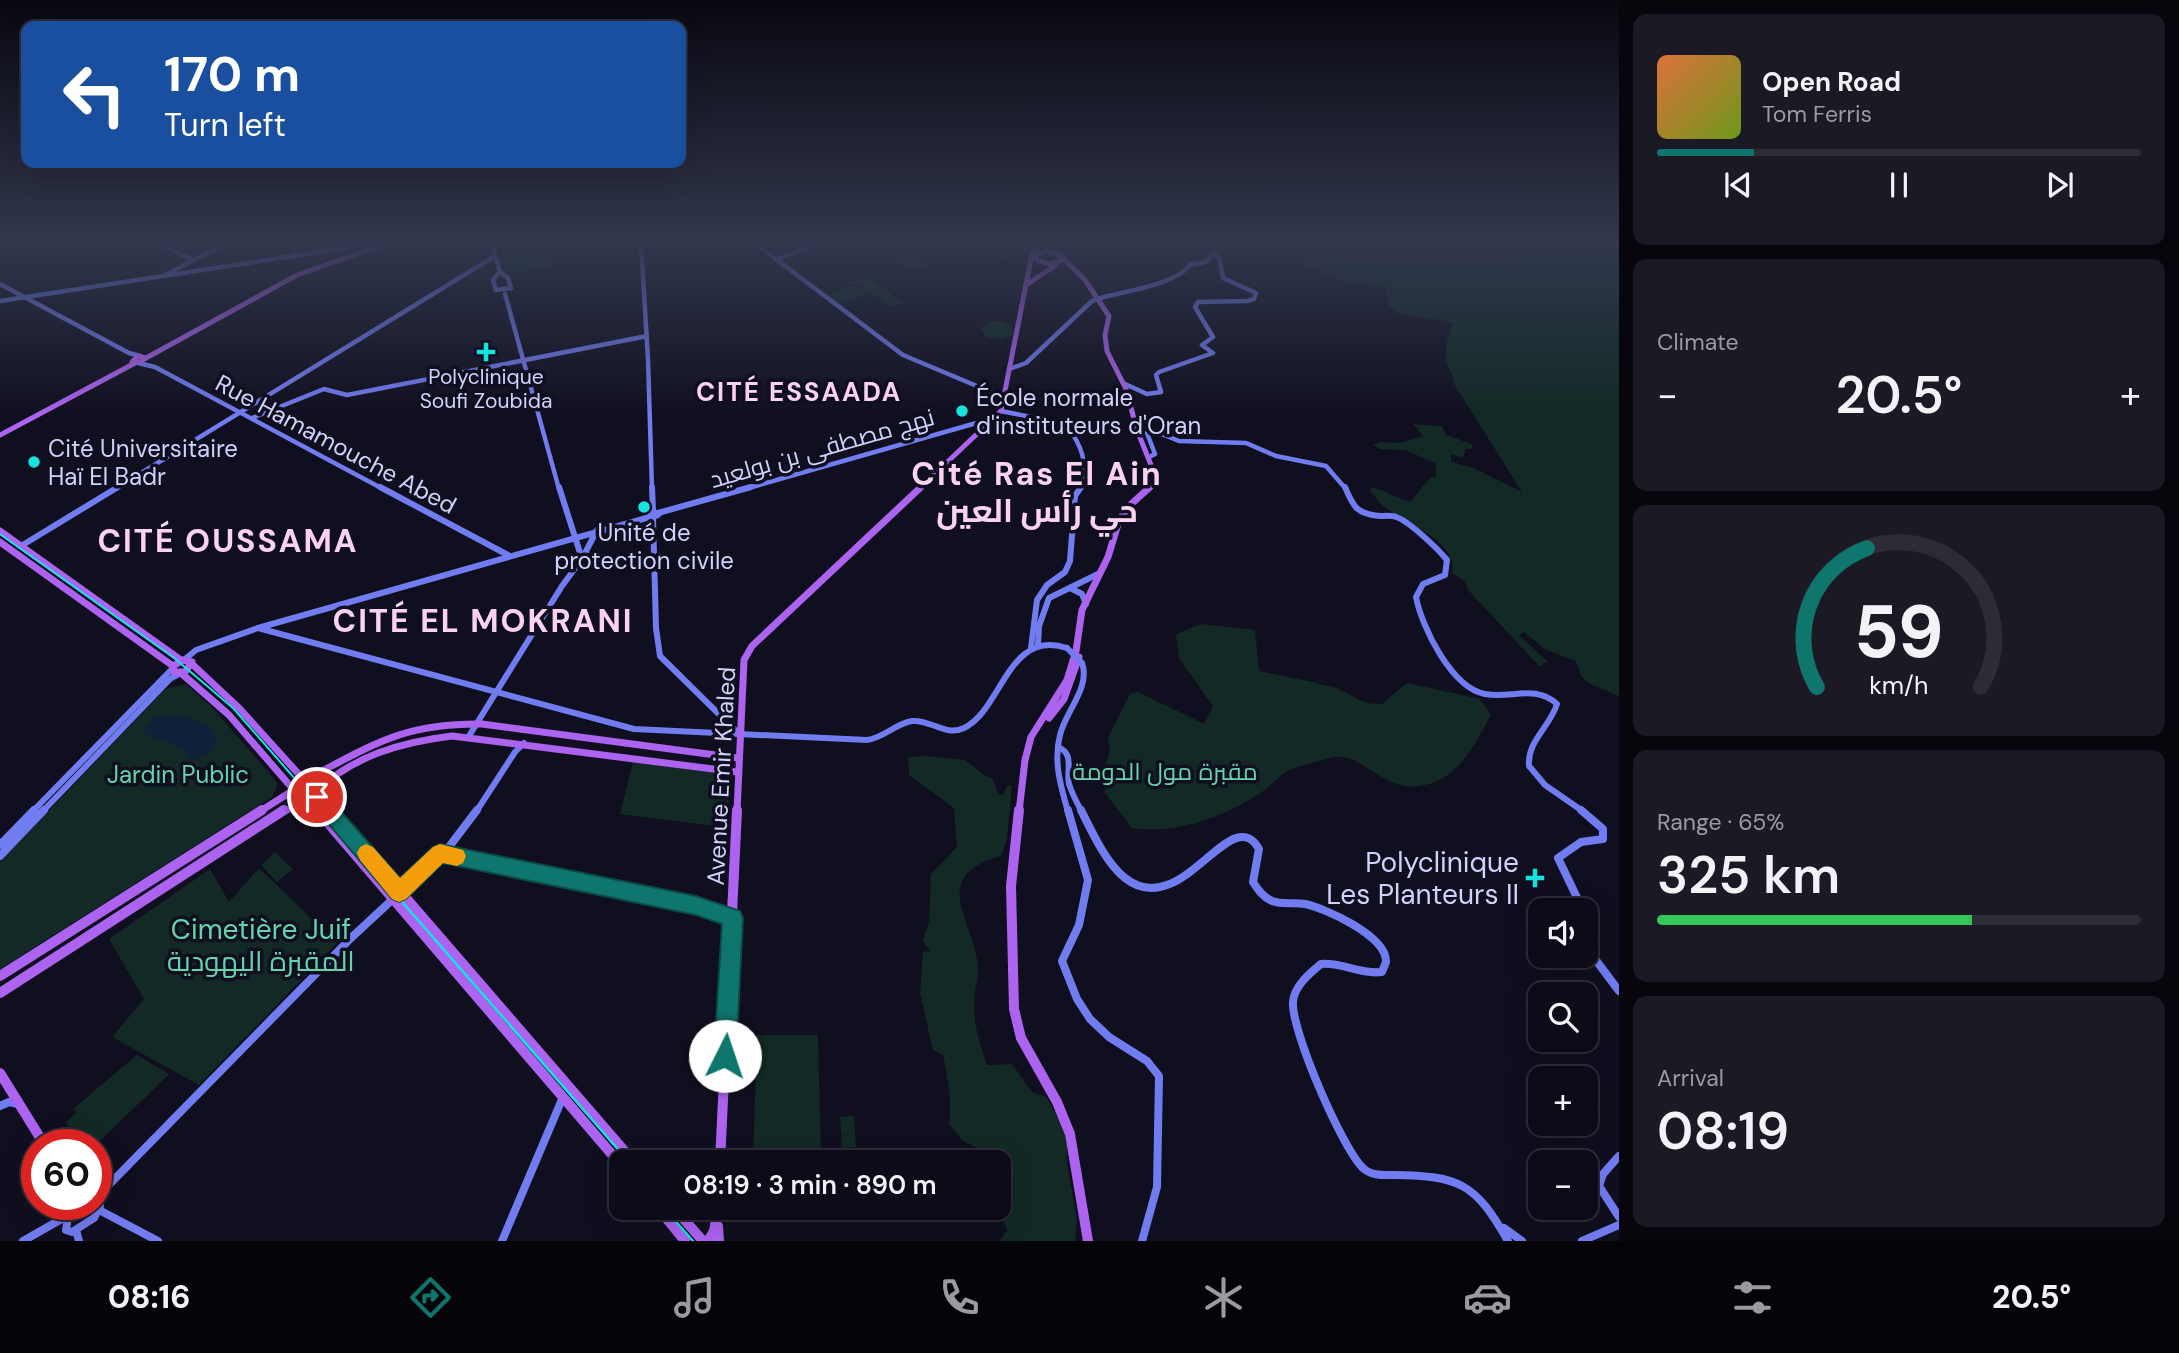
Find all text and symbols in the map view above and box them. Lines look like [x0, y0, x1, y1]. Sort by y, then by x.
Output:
text: 170 m [164, 42, 300, 106]
icon: left [49, 49, 140, 140]
text: Open Road [1762, 65, 1901, 99]
text: Tom Ferris [1762, 99, 1872, 129]
text: Turn left [164, 104, 286, 146]
icon: previous [1719, 166, 1757, 204]
icon: pause [1880, 166, 1918, 204]
icon: next [2041, 166, 2079, 204]
text: Climate [1657, 327, 1739, 357]
marker: Polyclinique Soufi Zoubida [476, 342, 496, 362]
text: 20.5° [1836, 361, 1962, 429]
place label: Polyclinique Soufi Zoubida [420, 363, 552, 415]
street label: Rue Hamamouche Abed [210, 367, 462, 521]
text: − [1657, 370, 1678, 420]
text: + [2120, 370, 2141, 420]
district label: CITÉ ESSAADA [696, 375, 902, 409]
place label: École normale d'instituteurs d'Oran [976, 382, 1201, 441]
street label: نهج مصطفى بن بولعيد [706, 401, 938, 496]
marker: École normale d'instituteurs d'Oran [954, 403, 970, 419]
place label: Cité Universitaire Haï El Badr [48, 433, 238, 492]
district label: Cité Ras El Ain حي رأس العين [911, 453, 1163, 537]
marker: Cité Universitaire Haï El Badr [26, 454, 42, 470]
marker: Unité de protection civile [636, 499, 652, 515]
place label: Unité de protection civile [554, 517, 734, 576]
district label: CITÉ OUSSAMA [98, 520, 359, 562]
text: 59 [1854, 585, 1944, 680]
district label: CITÉ EL MOKRANI [333, 600, 633, 642]
street label: Avenue Emir Khaled [700, 666, 742, 886]
text: km/h [1869, 668, 1929, 701]
park label: مقبرة مول الدومة [1072, 756, 1258, 787]
park label: Jardin Public [107, 759, 249, 790]
pin [287, 767, 347, 827]
icon: arrive [298, 778, 336, 816]
text: Range · 65% [1657, 807, 1784, 837]
text: 325 km [1657, 841, 1840, 909]
place label: Polyclinique Les Planteurs II [1326, 844, 1519, 913]
marker: Polyclinique Les Planteurs II [1525, 868, 1545, 888]
map controls [1528, 898, 1598, 1220]
button: sound [1528, 898, 1598, 968]
park label: Cimetière Juif المقبرة اليهودية [167, 911, 355, 980]
button: search [1528, 982, 1598, 1052]
position arrow [688, 1019, 762, 1093]
text: Arrival [1657, 1063, 1724, 1093]
button: + [1528, 1066, 1598, 1136]
text: 08:19 [1657, 1097, 1789, 1165]
speed limit sign: 60 [21, 1129, 112, 1220]
button: − [1528, 1150, 1598, 1220]
text: 08:19 · 3 min · 890 m [684, 1168, 936, 1202]
icon: directions [406, 1273, 455, 1322]
icon: music [670, 1273, 719, 1322]
icon: phone [935, 1273, 984, 1322]
icon: climate [1199, 1273, 1248, 1322]
icon: car [1463, 1273, 1512, 1322]
icon: filters [1728, 1273, 1777, 1322]
text: 08:16 [108, 1276, 191, 1318]
text: 20.5° [1992, 1276, 2071, 1318]

